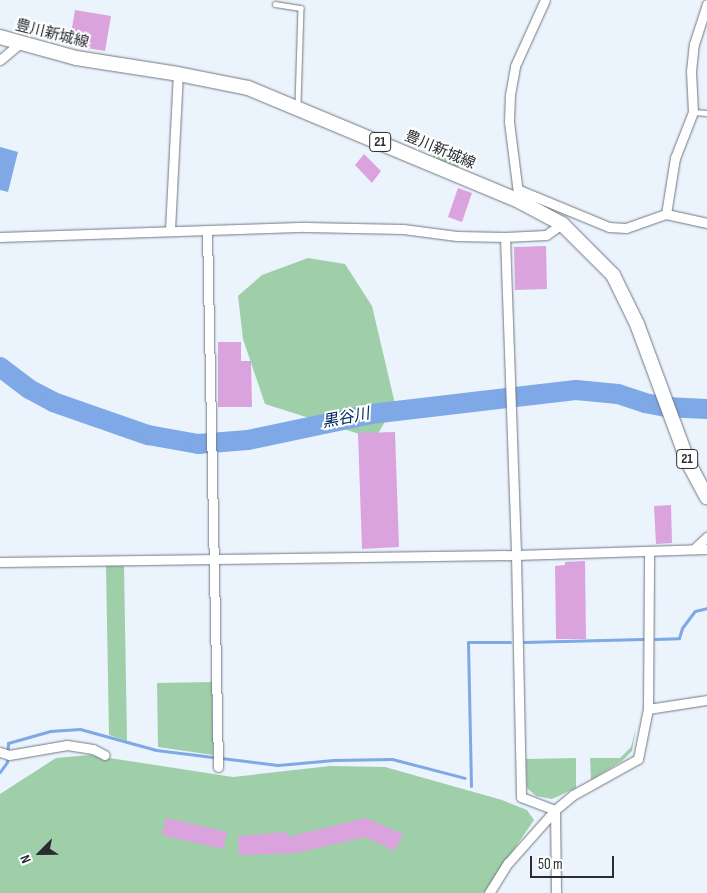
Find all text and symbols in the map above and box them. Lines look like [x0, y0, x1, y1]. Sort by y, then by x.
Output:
street label: 豊川新城線 [13, 16, 91, 52]
street label: 豊川新城線 [402, 127, 478, 173]
road number: 21 [369, 130, 391, 154]
water label: 黒谷川 [321, 405, 371, 433]
road number: 21 [676, 448, 698, 470]
north arrow [15, 828, 65, 878]
scale bar [532, 846, 616, 878]
text: N [16, 852, 35, 866]
text: 50 m [538, 855, 563, 874]

